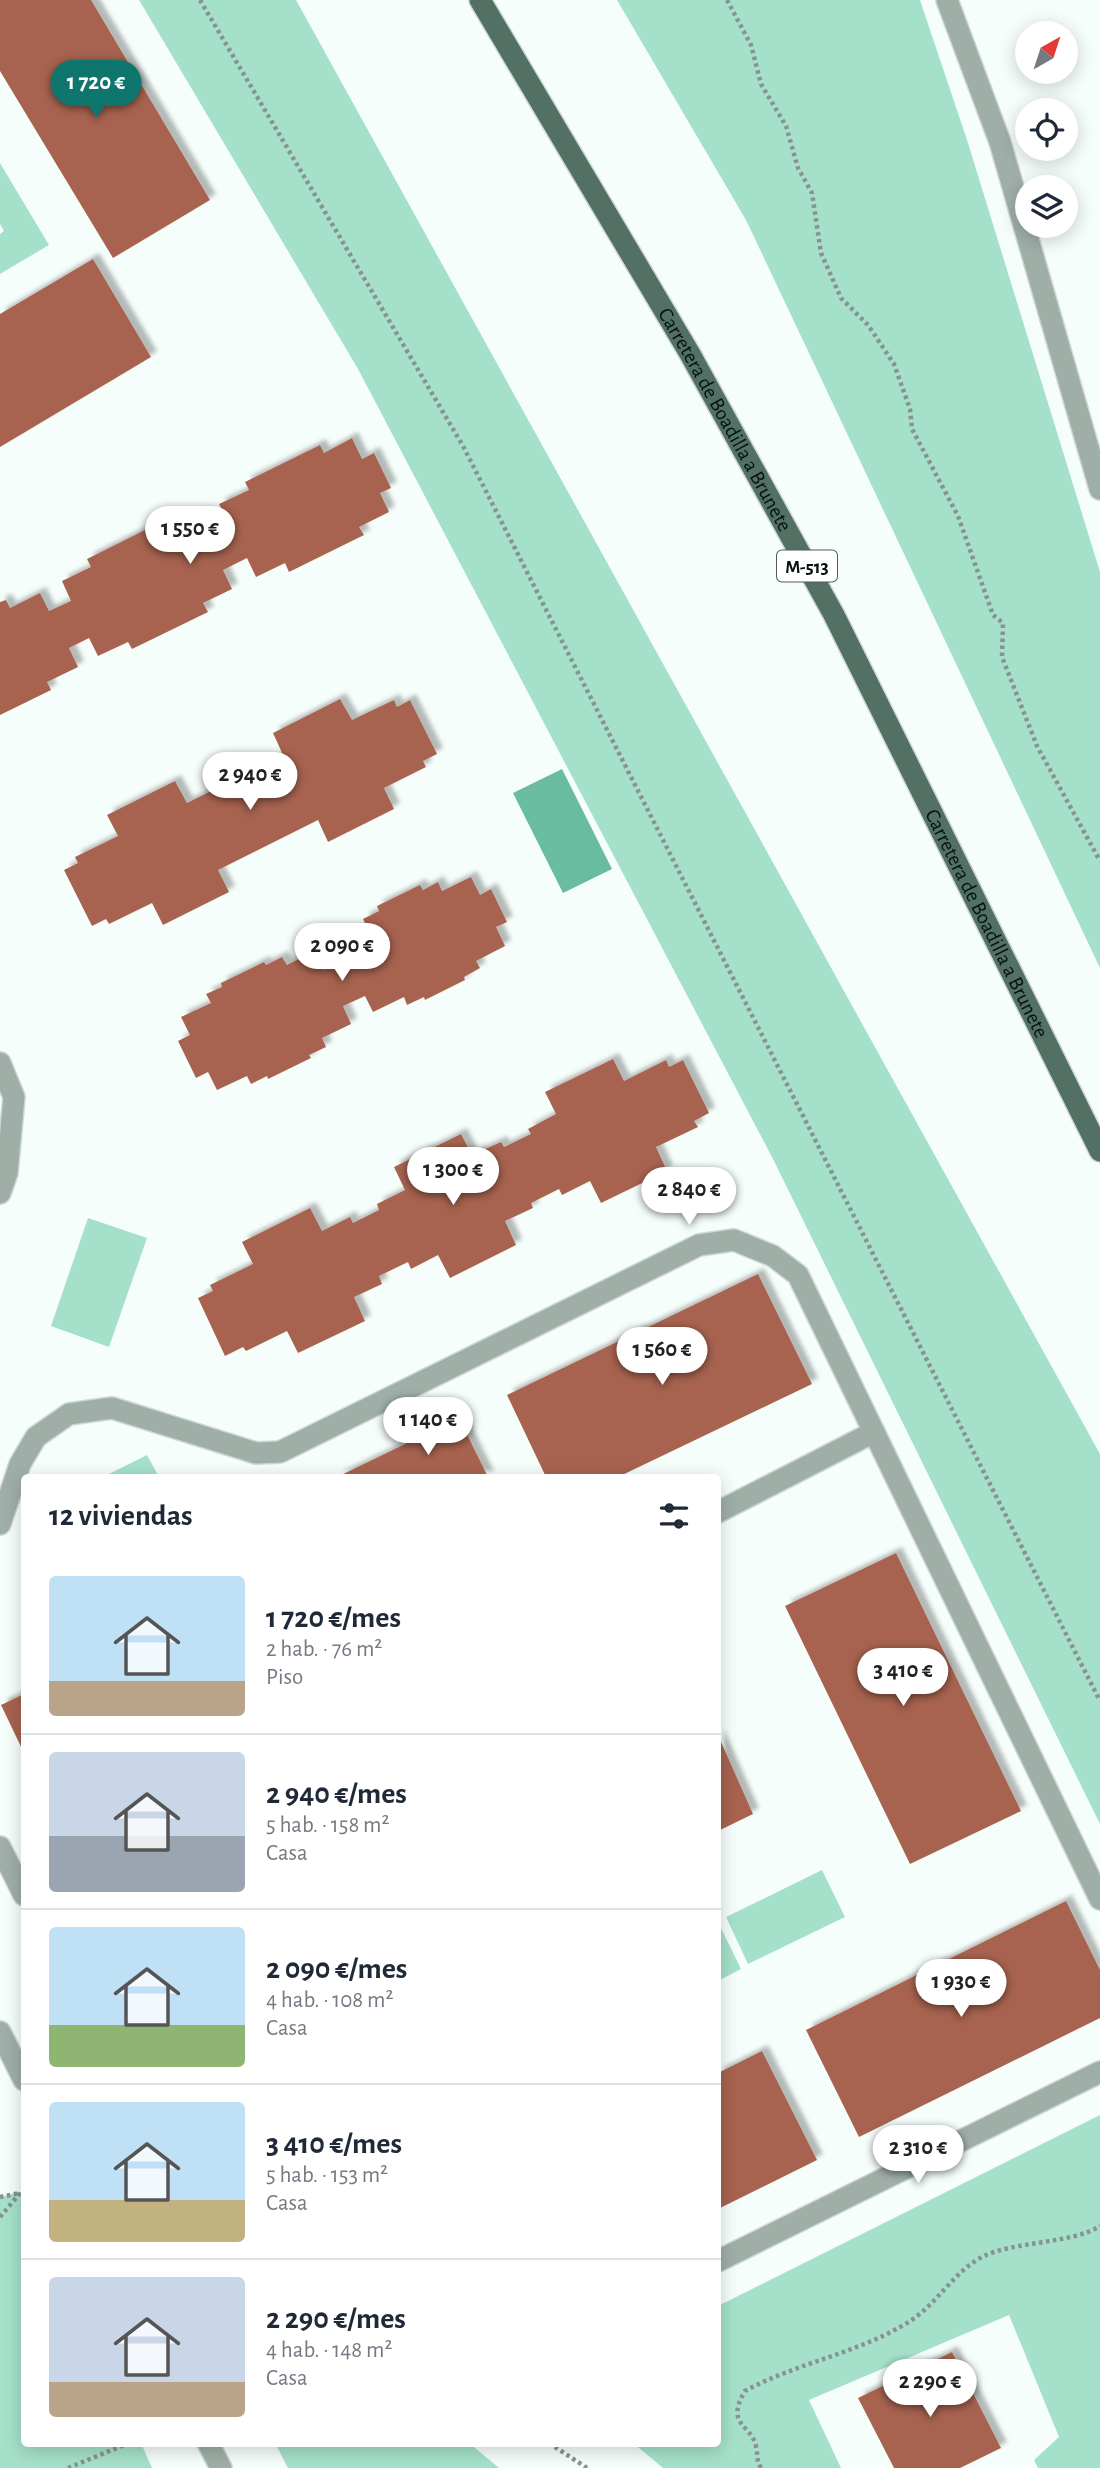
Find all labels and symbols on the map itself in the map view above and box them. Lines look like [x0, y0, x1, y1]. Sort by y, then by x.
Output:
north arrow [1015, 21, 1078, 84]
pin: 1 720 € [31, 60, 161, 120]
street label: Carretera de Boadilla a Brunete [654, 304, 796, 535]
pin: 1 550 € [125, 506, 255, 566]
road number: M-513 [777, 551, 837, 582]
pin: 2 940 € [185, 752, 315, 812]
street label: Carretera de Boadilla a Brunete [921, 806, 1052, 1041]
pin: 2 090 € [277, 923, 407, 983]
pin: 1 300 € [388, 1148, 518, 1207]
pin: 2 840 € [624, 1168, 754, 1227]
pin: 1 560 € [597, 1328, 727, 1387]
pin: 1 140 € [363, 1398, 493, 1457]
pin: 3 410 € [838, 1648, 968, 1708]
pin: 1 930 € [896, 1960, 1026, 2019]
pin: 2 310 € [853, 2126, 983, 2185]
pin: 2 290 € [865, 2360, 995, 2419]

